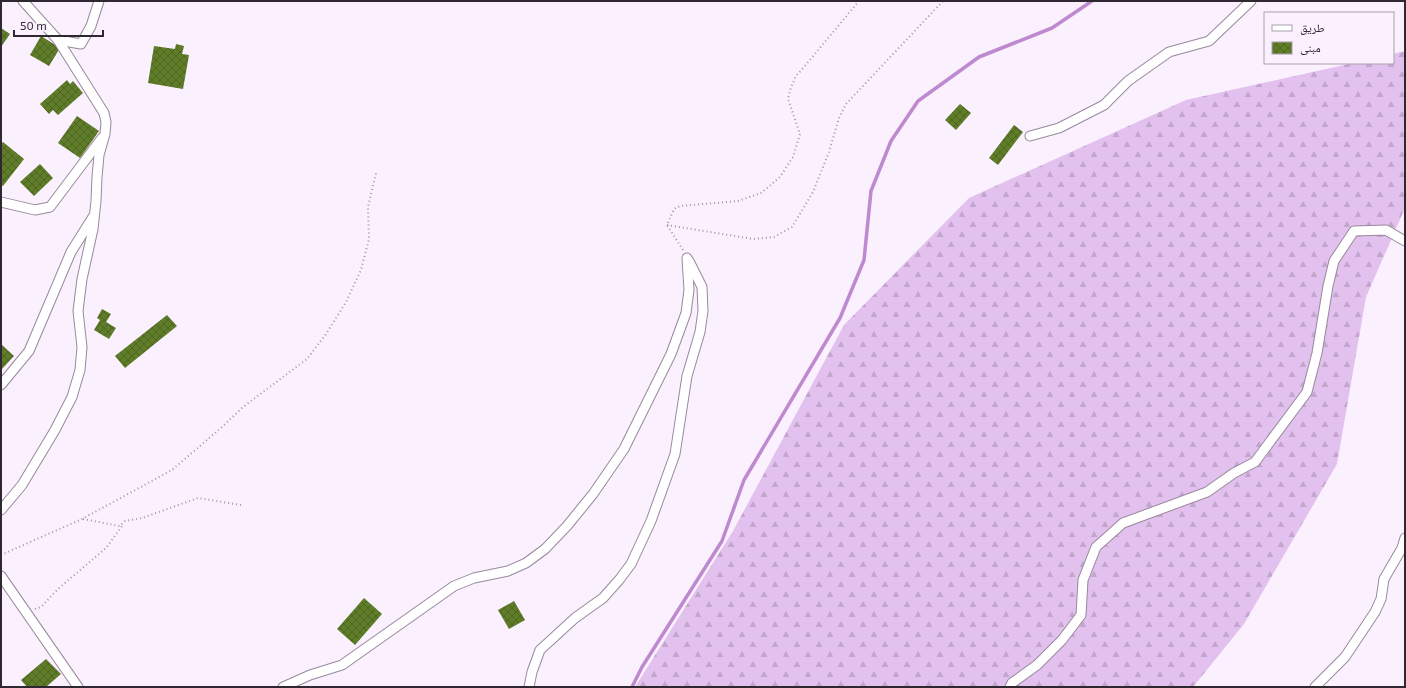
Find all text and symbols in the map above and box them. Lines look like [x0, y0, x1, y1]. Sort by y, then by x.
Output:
scale bar [14, 12, 103, 38]
legend [1264, 12, 1394, 64]
text: 50 m [20, 18, 47, 32]
text: طريق [1300, 20, 1325, 35]
text: مبنى [1300, 40, 1321, 55]

